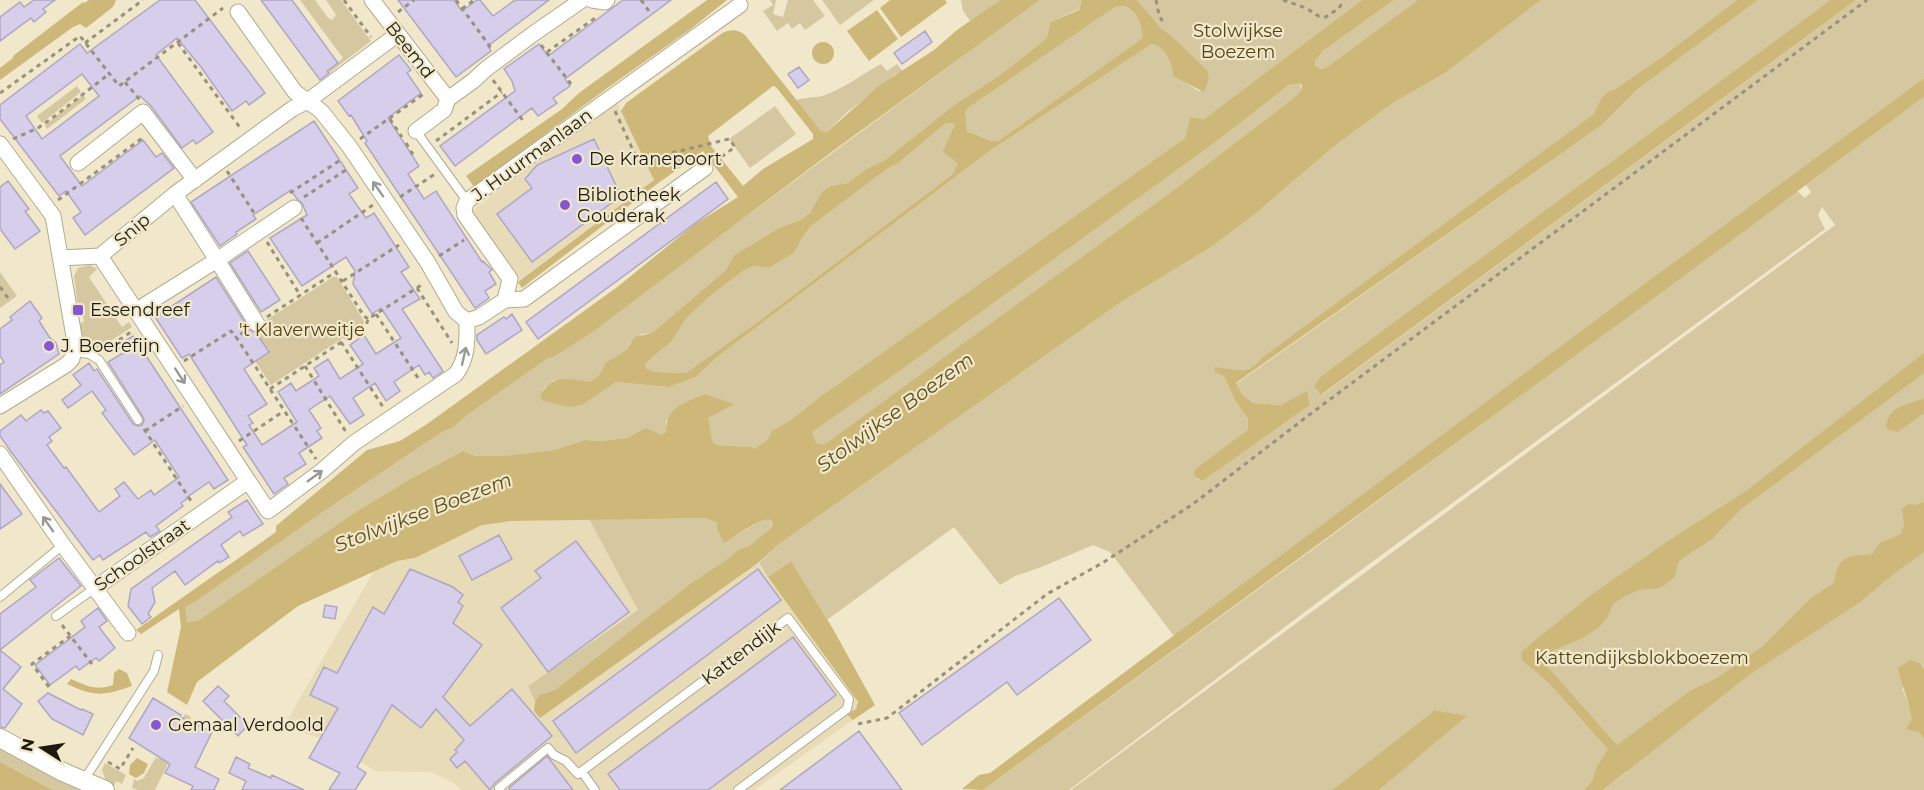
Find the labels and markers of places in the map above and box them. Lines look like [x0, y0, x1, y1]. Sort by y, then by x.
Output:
place label: De Kranepoort [589, 148, 722, 170]
marker: De Kranepoort [570, 152, 584, 166]
place label: Bibliotheek Gouderak [577, 184, 681, 227]
marker: Bibliotheek Gouderak [558, 198, 572, 212]
place label: Essendreef [90, 299, 190, 321]
marker: Essendreef [71, 303, 85, 317]
place label: J. Boerefijn [60, 335, 160, 357]
marker: J. Boerefijn [42, 339, 56, 353]
place label: Gemaal Verdoold [168, 714, 324, 736]
marker: Gemaal Verdoold [149, 718, 163, 732]

